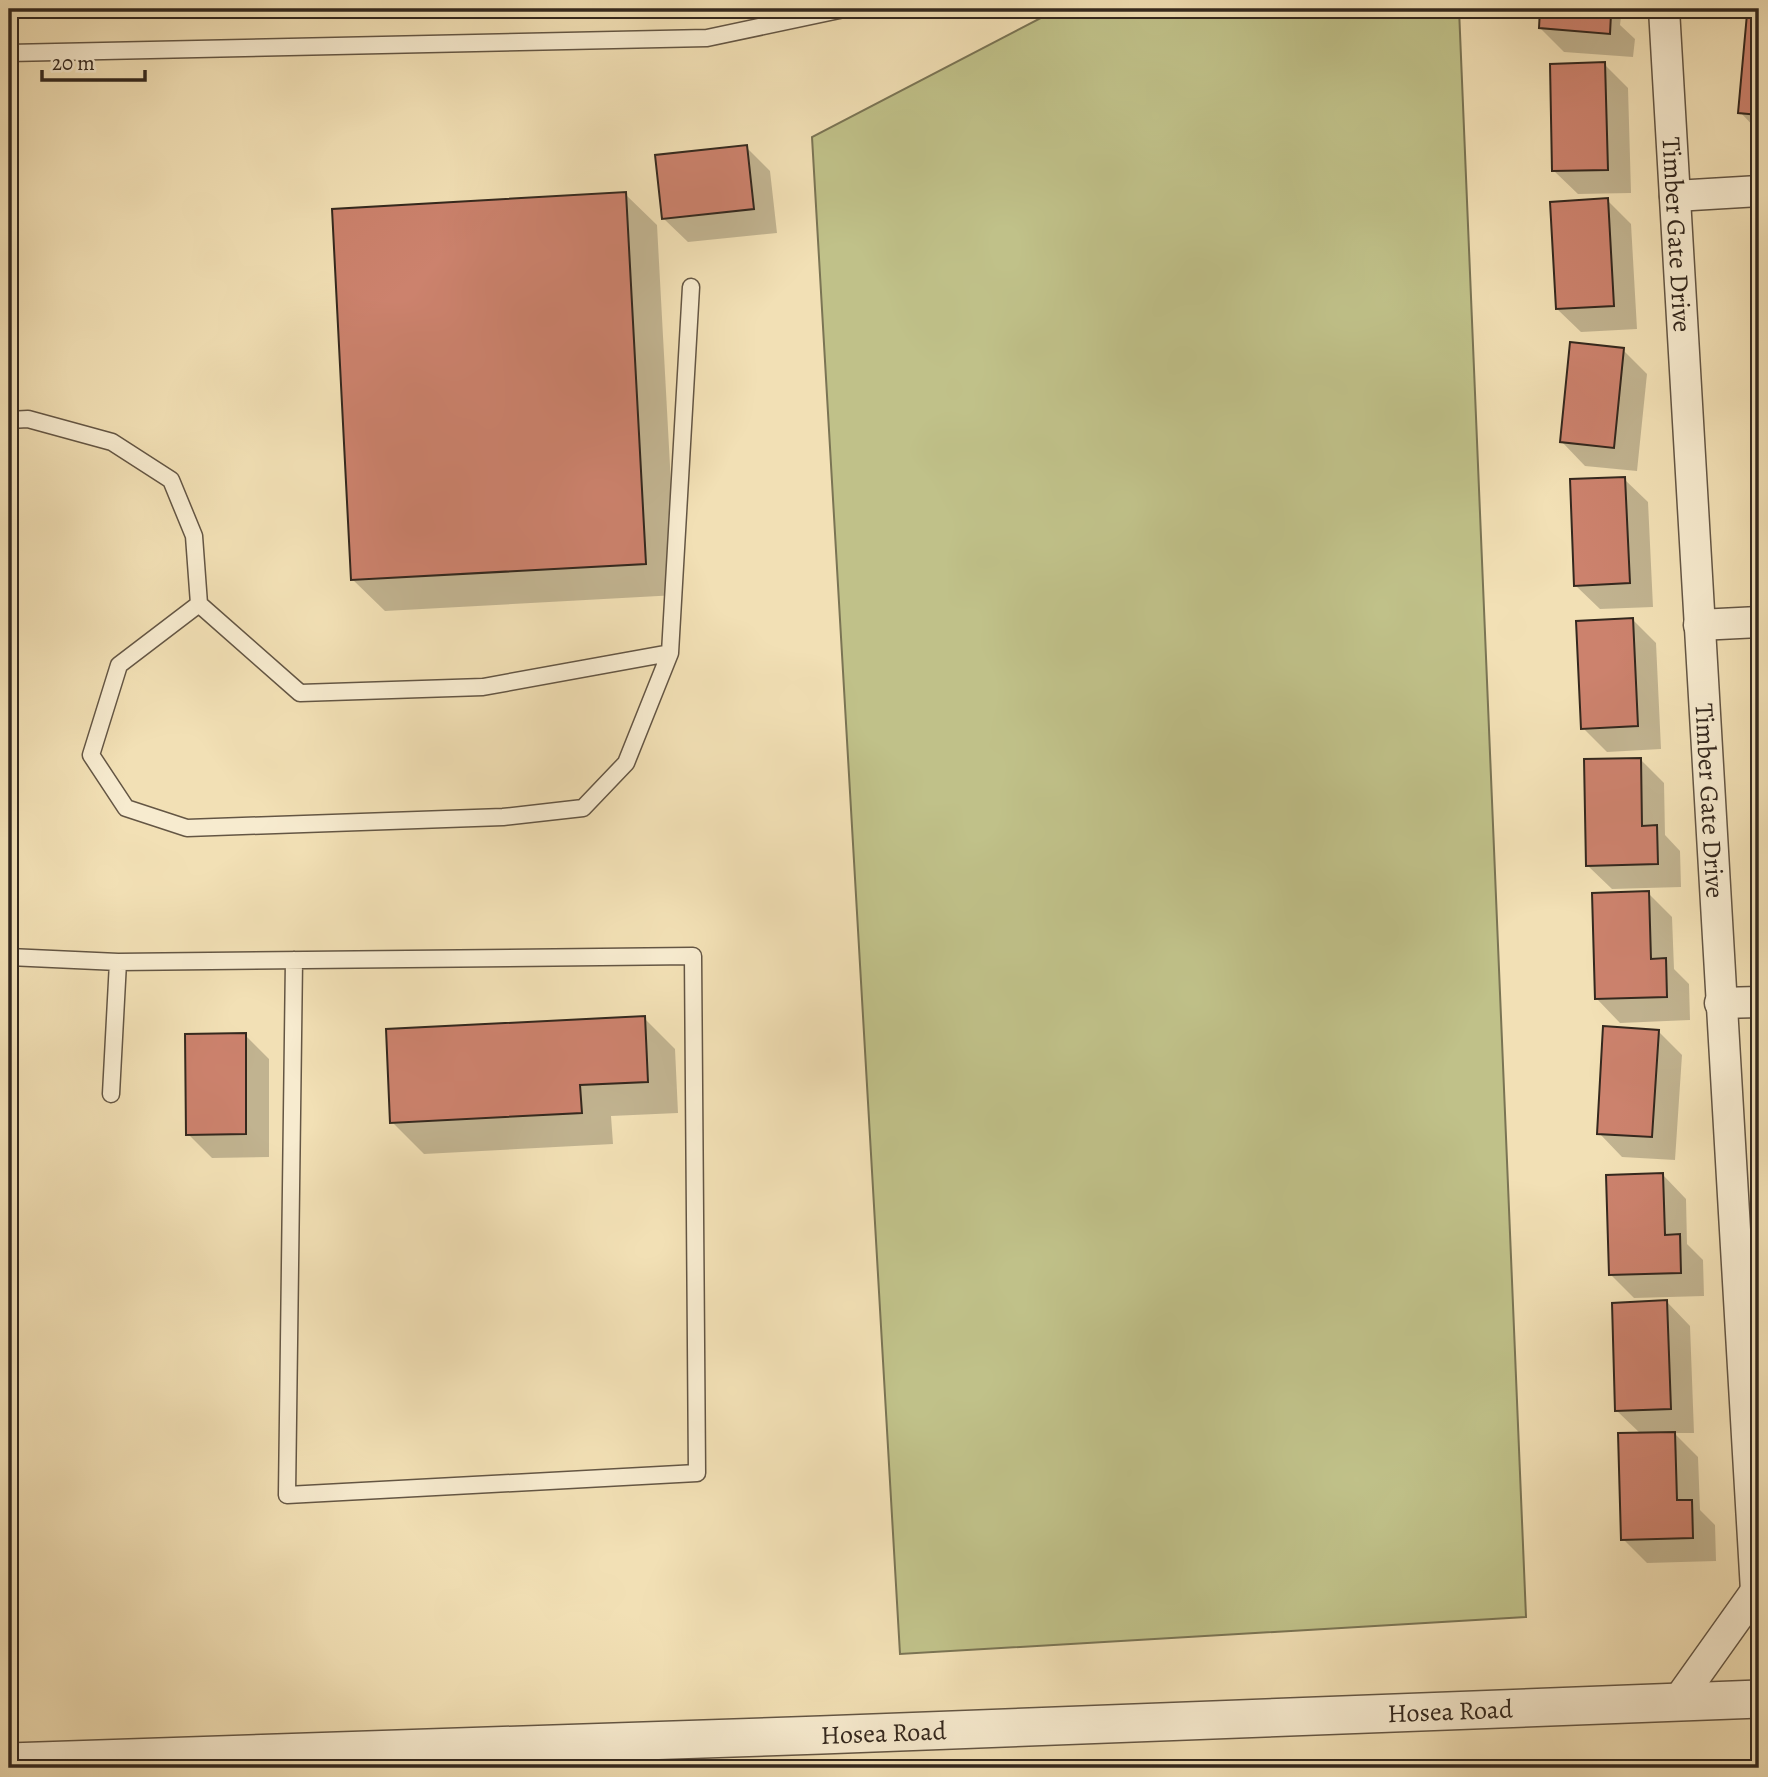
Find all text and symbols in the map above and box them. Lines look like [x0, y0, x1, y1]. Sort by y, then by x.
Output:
scale bar [42, 38, 145, 82]
text: 20 m [52, 49, 95, 77]
street label: Timber Gate Drive [1653, 136, 1700, 333]
street label: Timber Gate Drive [1686, 702, 1733, 899]
street label: Hosea Road [1387, 1691, 1514, 1731]
street label: Hosea Road [820, 1713, 947, 1753]

